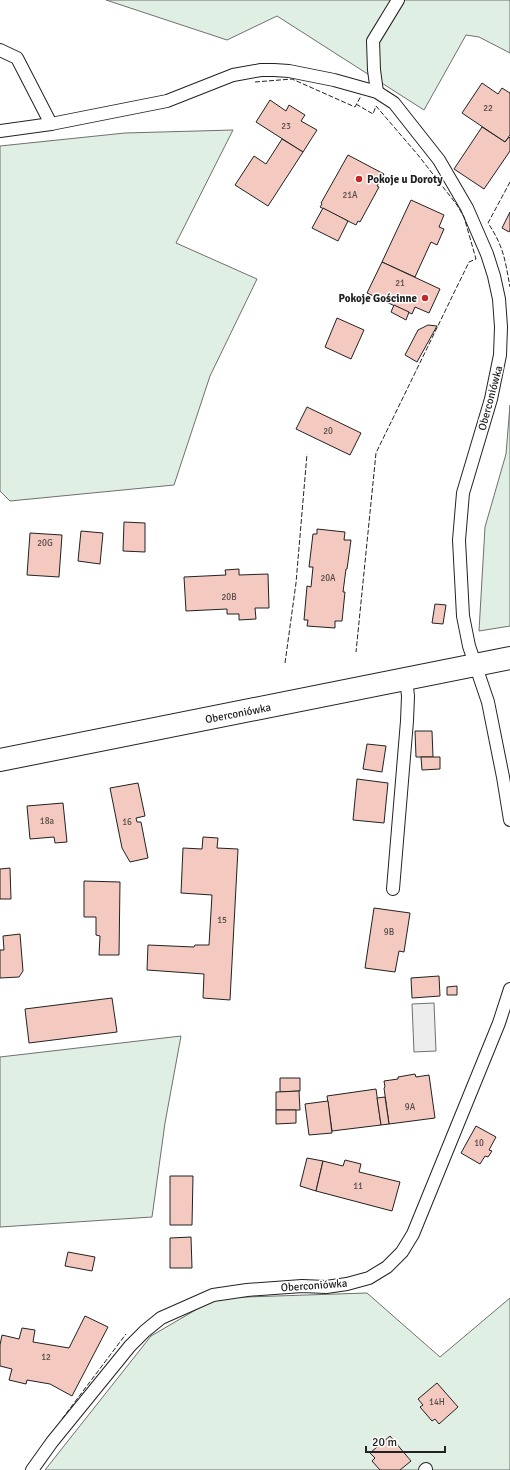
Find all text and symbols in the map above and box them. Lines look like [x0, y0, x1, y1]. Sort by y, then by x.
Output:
house number: 22 [483, 103, 493, 114]
house number: 23 [281, 121, 291, 132]
place label: Pokoje u Doroty [367, 173, 443, 186]
marker: Pokoje u Doroty [354, 174, 364, 184]
house number: 21A [342, 190, 358, 201]
house number: 21 [395, 278, 405, 289]
place label: Pokoje Gościnne [339, 292, 418, 305]
marker: Pokoje Gościnne [420, 293, 430, 303]
street label: Oberconiówka [476, 364, 506, 432]
house number: 20 [323, 426, 333, 437]
house number: 20G [37, 538, 53, 549]
house number: 20A [320, 573, 336, 584]
house number: 20B [221, 592, 237, 603]
street label: Oberconiówka [204, 701, 273, 726]
house number: 18a [40, 816, 55, 827]
house number: 16 [122, 817, 132, 828]
house number: 15 [217, 915, 227, 926]
house number: 9B [384, 927, 394, 938]
house number: 9A [405, 1102, 416, 1113]
house number: 10 [474, 1138, 484, 1149]
house number: 11 [353, 1181, 363, 1192]
street label: Oberconiówka [280, 1277, 348, 1294]
house number: 12 [41, 1352, 51, 1363]
house number: 14H [429, 1397, 445, 1408]
scale bar [366, 1428, 445, 1454]
text: 20 m [372, 1435, 397, 1450]

